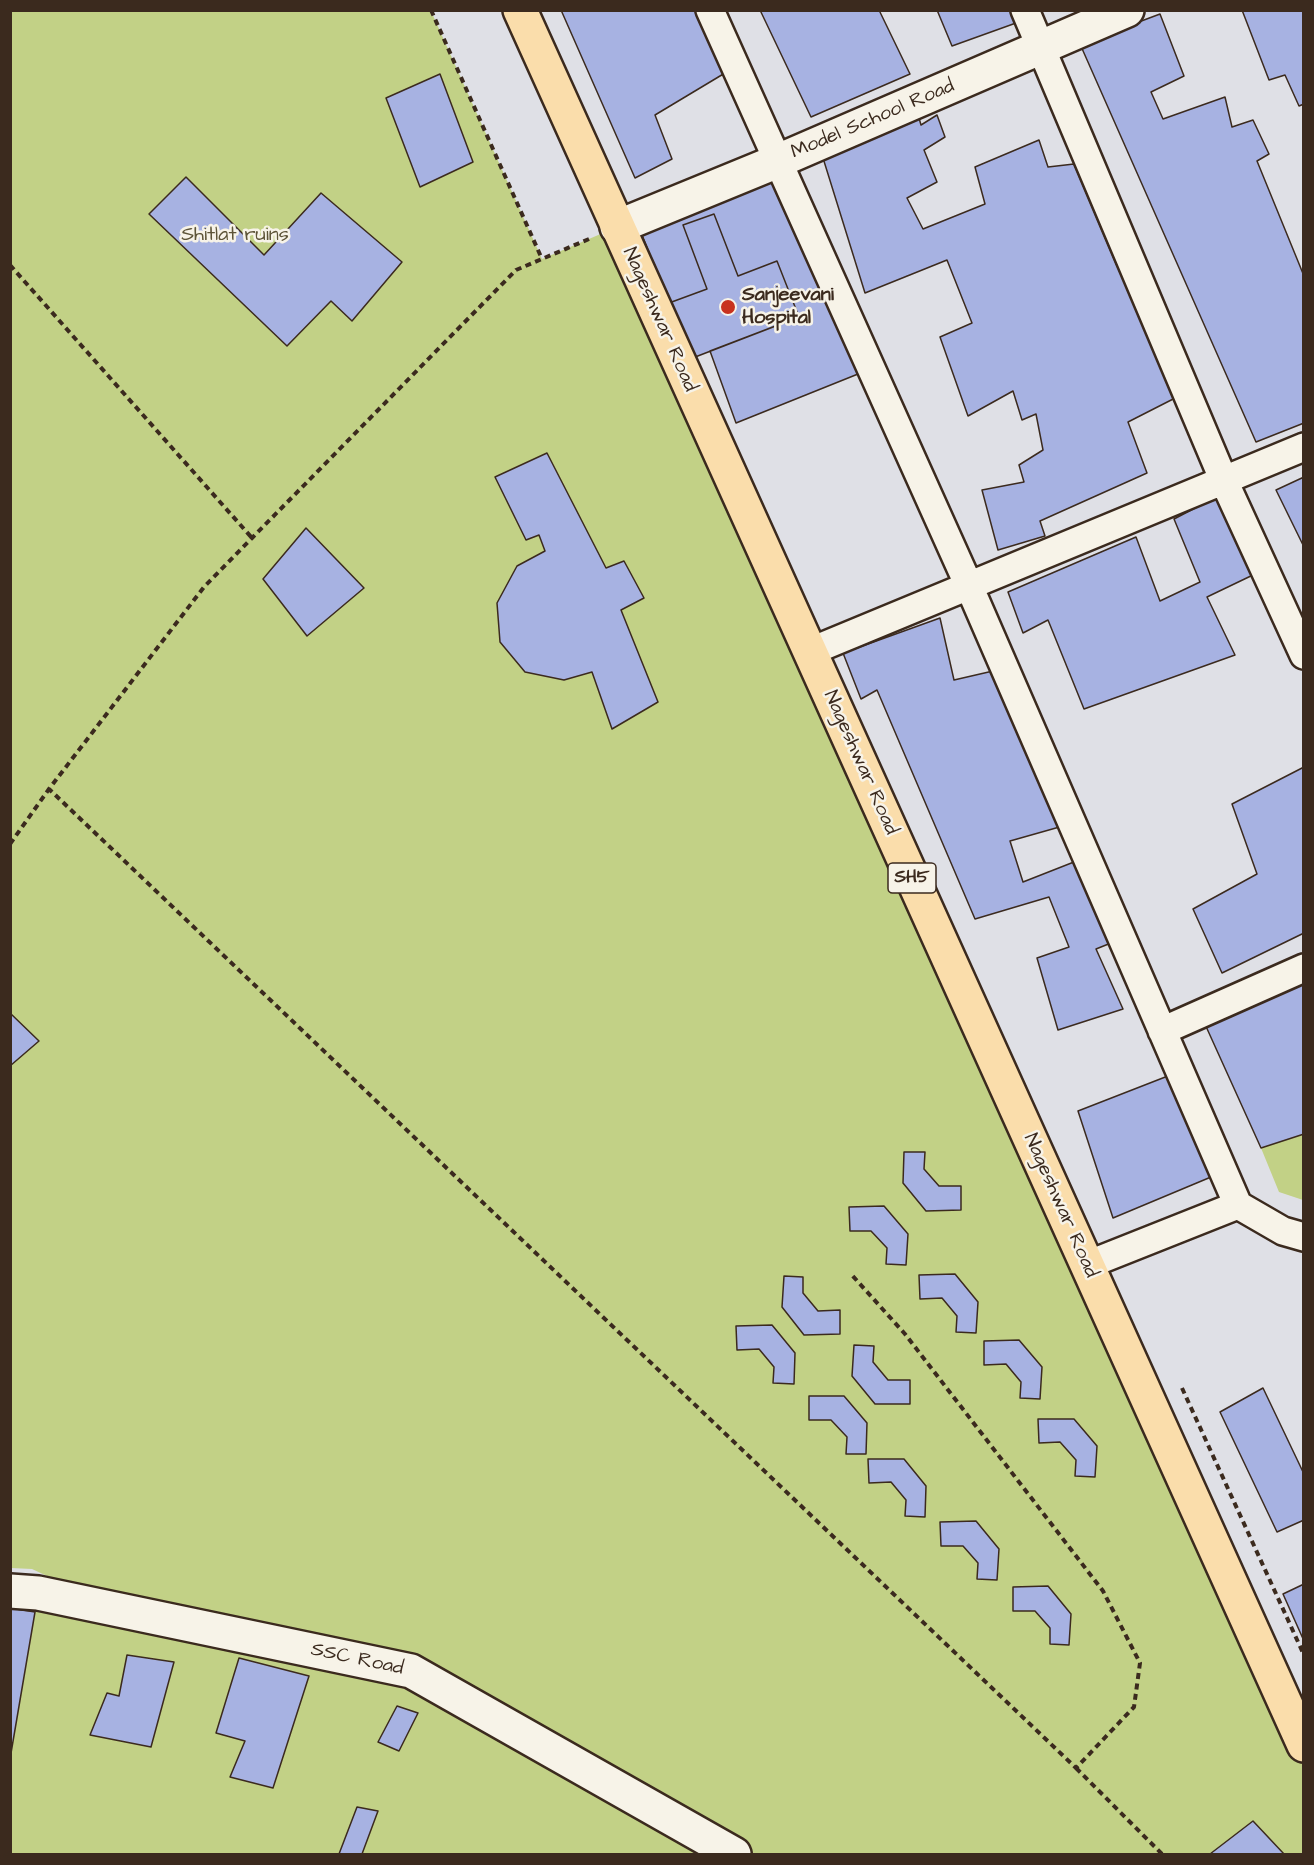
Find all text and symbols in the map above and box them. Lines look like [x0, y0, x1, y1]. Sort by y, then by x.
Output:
street label: Model School Road [788, 75, 958, 165]
park label: Shitlat ruins [181, 224, 289, 248]
street label: Nageshwar Road [616, 244, 702, 396]
place label: Sanjeevani Hospital [742, 284, 834, 331]
marker: Sanjeevani Hospital [719, 298, 737, 316]
street label: Nageshwar Road [817, 687, 903, 839]
road number: SH5 [888, 863, 936, 893]
street label: Nageshwar Road [1017, 1130, 1103, 1282]
street label: SSC Road [309, 1639, 405, 1681]

